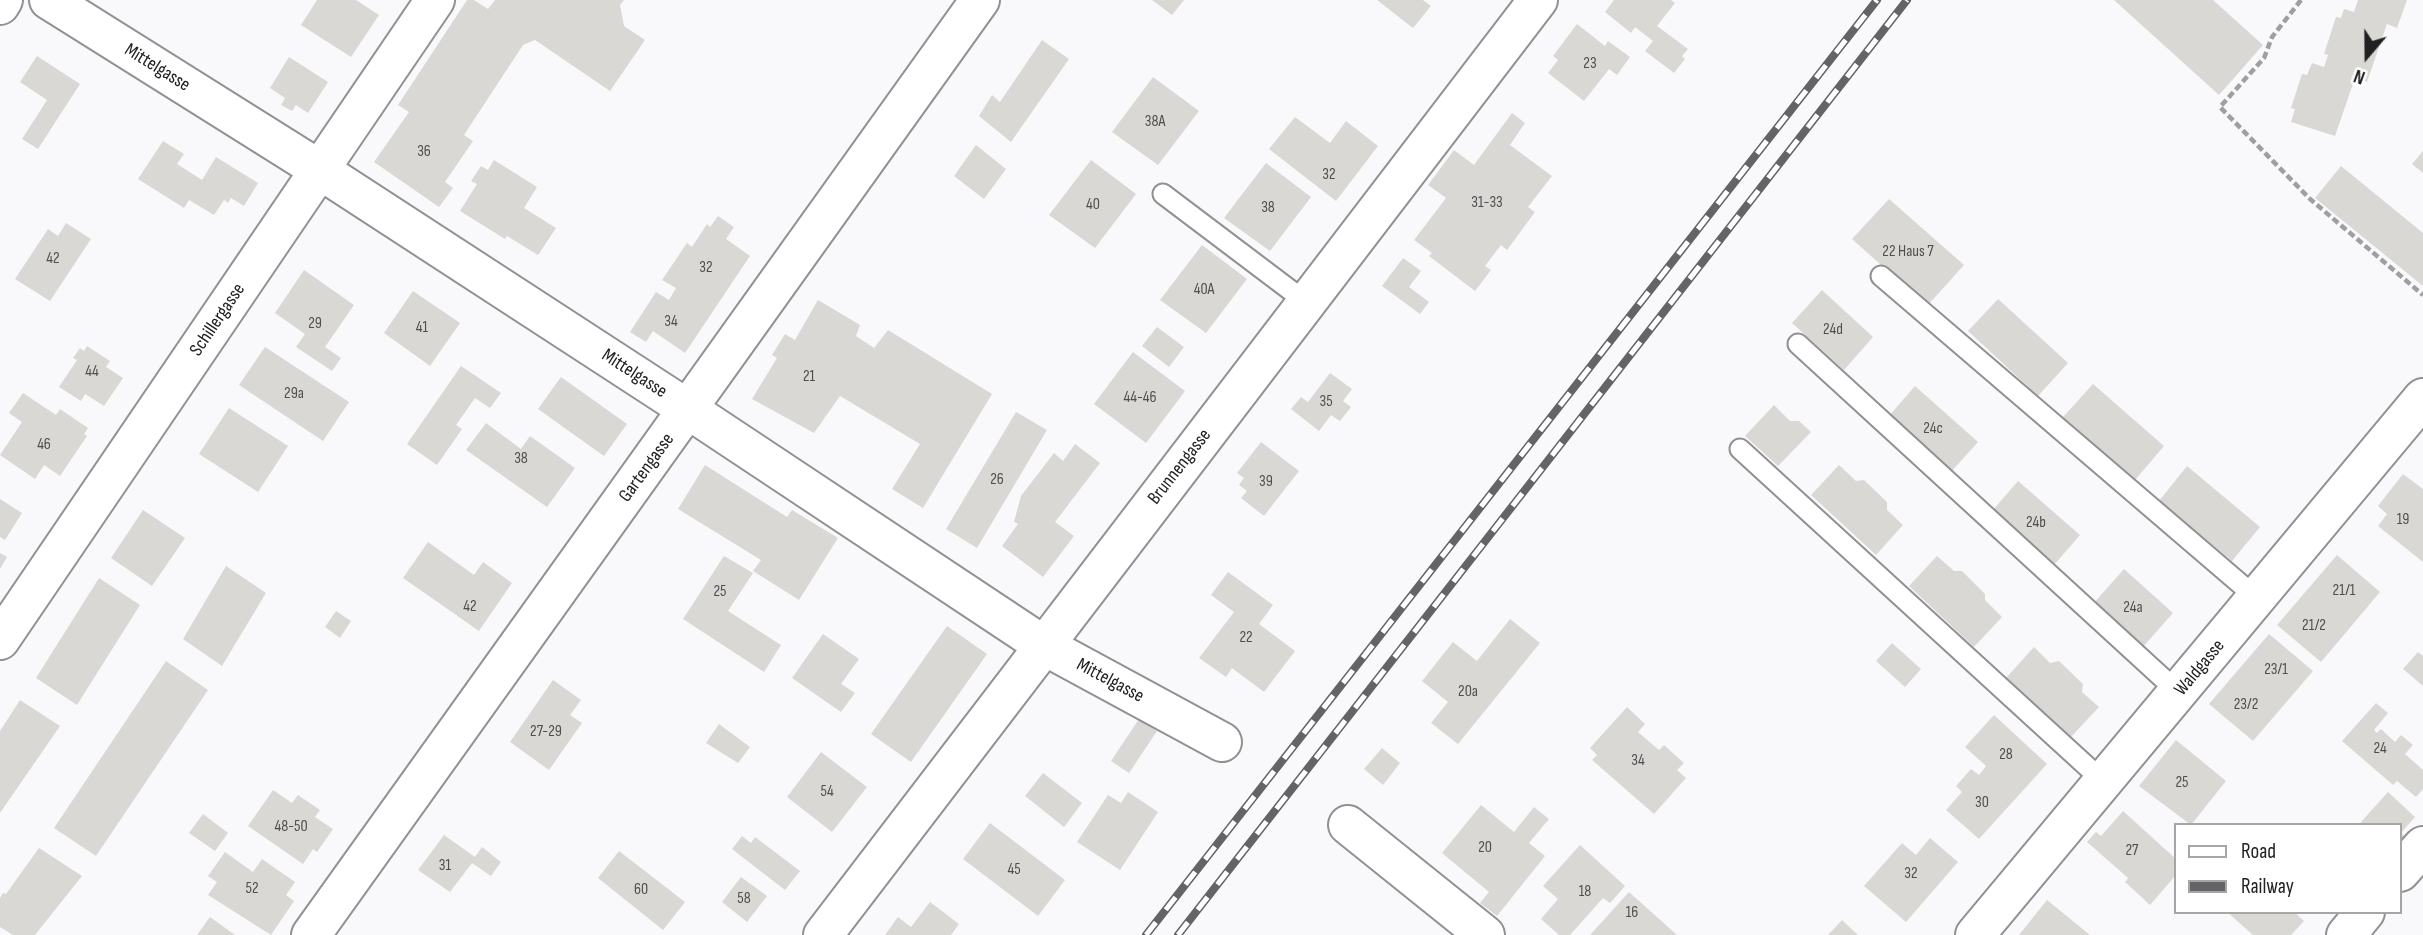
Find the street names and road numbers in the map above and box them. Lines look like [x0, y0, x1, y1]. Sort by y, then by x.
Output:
street label: Mittelgasse [120, 39, 194, 97]
street label: Schillergasse [185, 279, 251, 361]
street label: Mittelgasse [597, 345, 671, 403]
street label: Brunnengasse [1143, 425, 1217, 509]
street label: Gartengasse [614, 429, 680, 507]
street label: Waldgasse [2170, 635, 2230, 701]
street label: Mittelgasse [1072, 654, 1148, 708]

